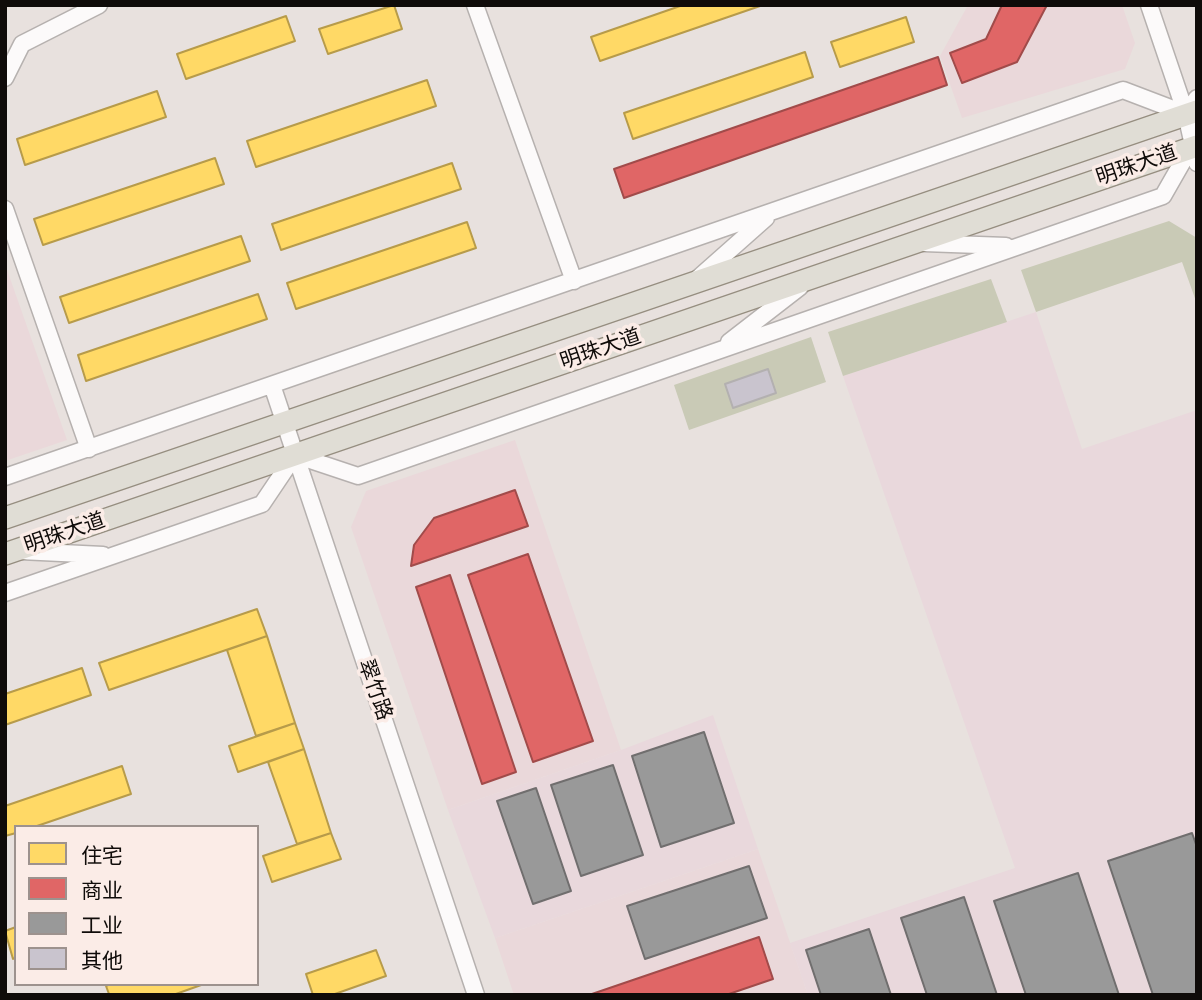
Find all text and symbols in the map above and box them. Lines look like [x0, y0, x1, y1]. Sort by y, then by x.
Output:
street label: 明珠大道 [1093, 140, 1181, 192]
street label: 明珠大道 [557, 324, 645, 376]
street label: 明珠大道 [21, 508, 109, 560]
street label: 翠竹路 [352, 656, 396, 724]
legend [14, 825, 259, 986]
text: 住宅 [81, 844, 123, 869]
text: 商业 [81, 879, 123, 904]
text: 工业 [81, 914, 123, 939]
text: 其他 [81, 949, 123, 974]

